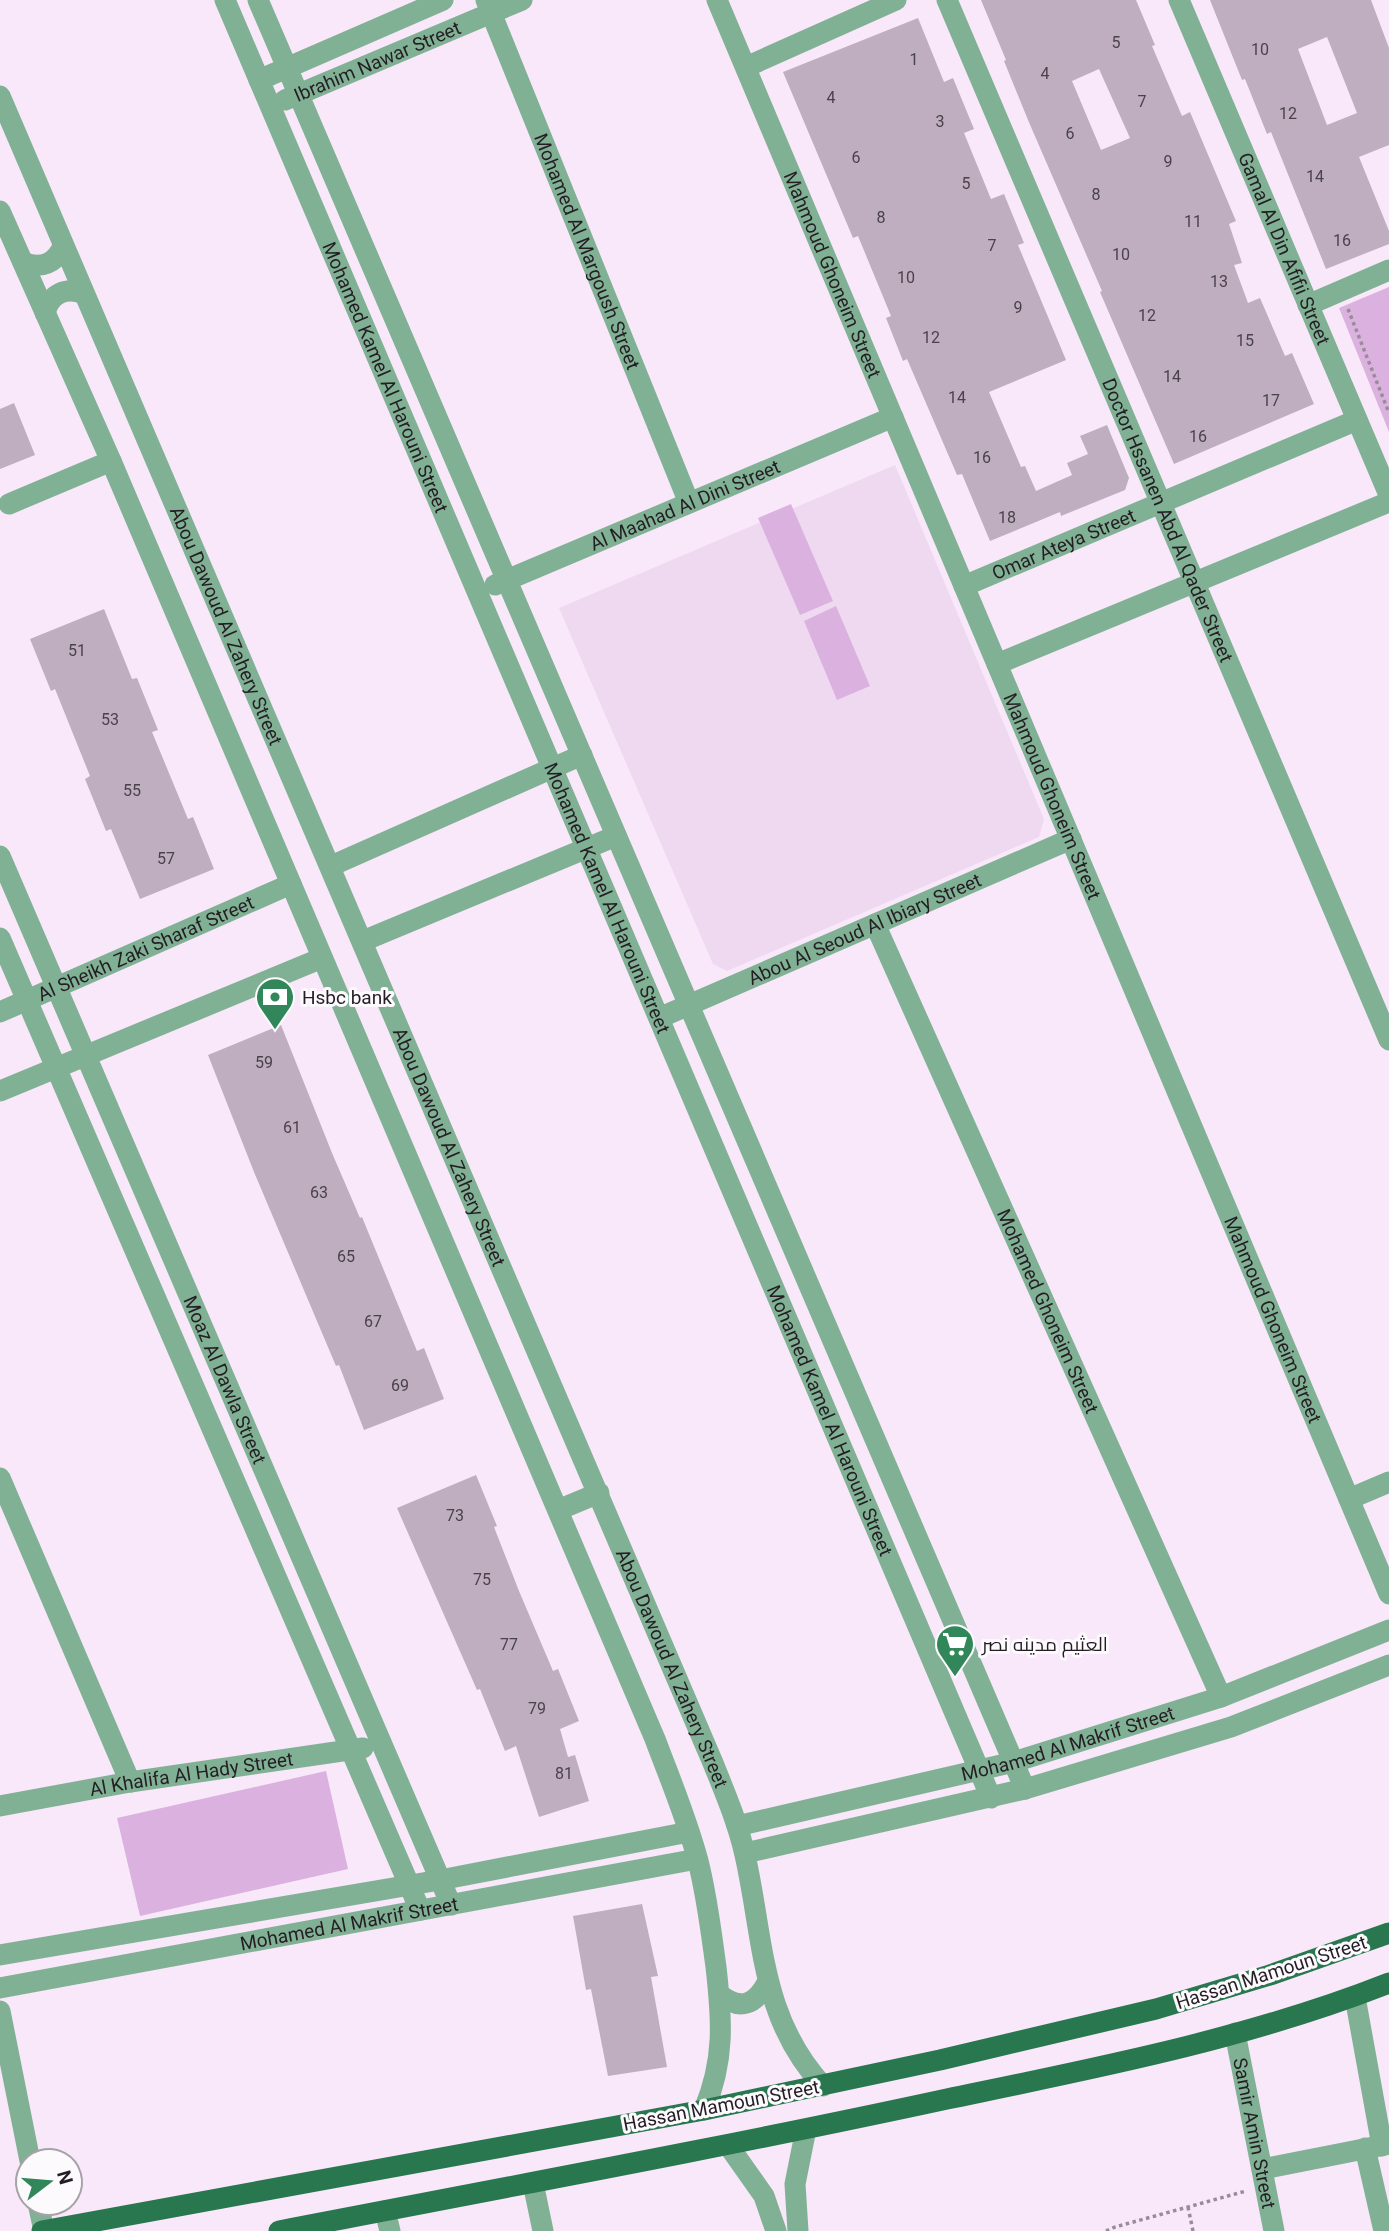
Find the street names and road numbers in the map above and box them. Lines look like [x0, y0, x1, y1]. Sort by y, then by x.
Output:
street label: Ibrahim Nawar Street [291, 16, 464, 107]
street label: Mohamed Al Margoush Street [529, 130, 645, 373]
street label: Gamal Al Din Afifii Street [1233, 149, 1335, 348]
street label: Mahmoud Ghoneim Street [779, 168, 886, 381]
street label: Mohamed Kamel Al Harouni Street [317, 239, 453, 516]
street label: Doctor Hssanen Abd Al Qader Street [1097, 375, 1238, 666]
street label: Al Maahad Al Dini Street [586, 455, 783, 556]
street label: Abou Dawoud Al Zahery Street [165, 503, 287, 749]
street label: Omar Ateya Street [988, 504, 1139, 585]
street label: Mahmoud Ghoneim Street [998, 690, 1106, 903]
street label: Mohamed Kamel Al Harouni Street [539, 759, 675, 1037]
street label: Abou Al Seoud Al Ibiary Street [744, 868, 985, 990]
street label: Al Sheikh Zaki Sharaf Street [34, 891, 257, 1006]
street label: Abou Dawoud Al Zahery Street [388, 1024, 510, 1270]
street label: Mohamed Ghoneim Street [992, 1205, 1103, 1417]
street label: Mahmoud Ghoneim Street [1219, 1213, 1327, 1426]
street label: Mohamed Kamel Al Harouni Street [762, 1282, 898, 1560]
street label: Moaz Al Dawla Street [178, 1292, 271, 1467]
street label: Abou Dawoud Al Zahery Street [611, 1546, 733, 1791]
street label: Mohamed Al Makrif Street [959, 1701, 1177, 1786]
street label: Al Khalifa Al Hady Street [88, 1747, 295, 1801]
street label: Mohamed Al Makrif Street [238, 1892, 460, 1955]
street label: Hassan Mamoun Street [1173, 1931, 1369, 2014]
street label: Samir Amin Street [1228, 2056, 1280, 2211]
street label: Hassan Mamoun Street [621, 2075, 821, 2136]

